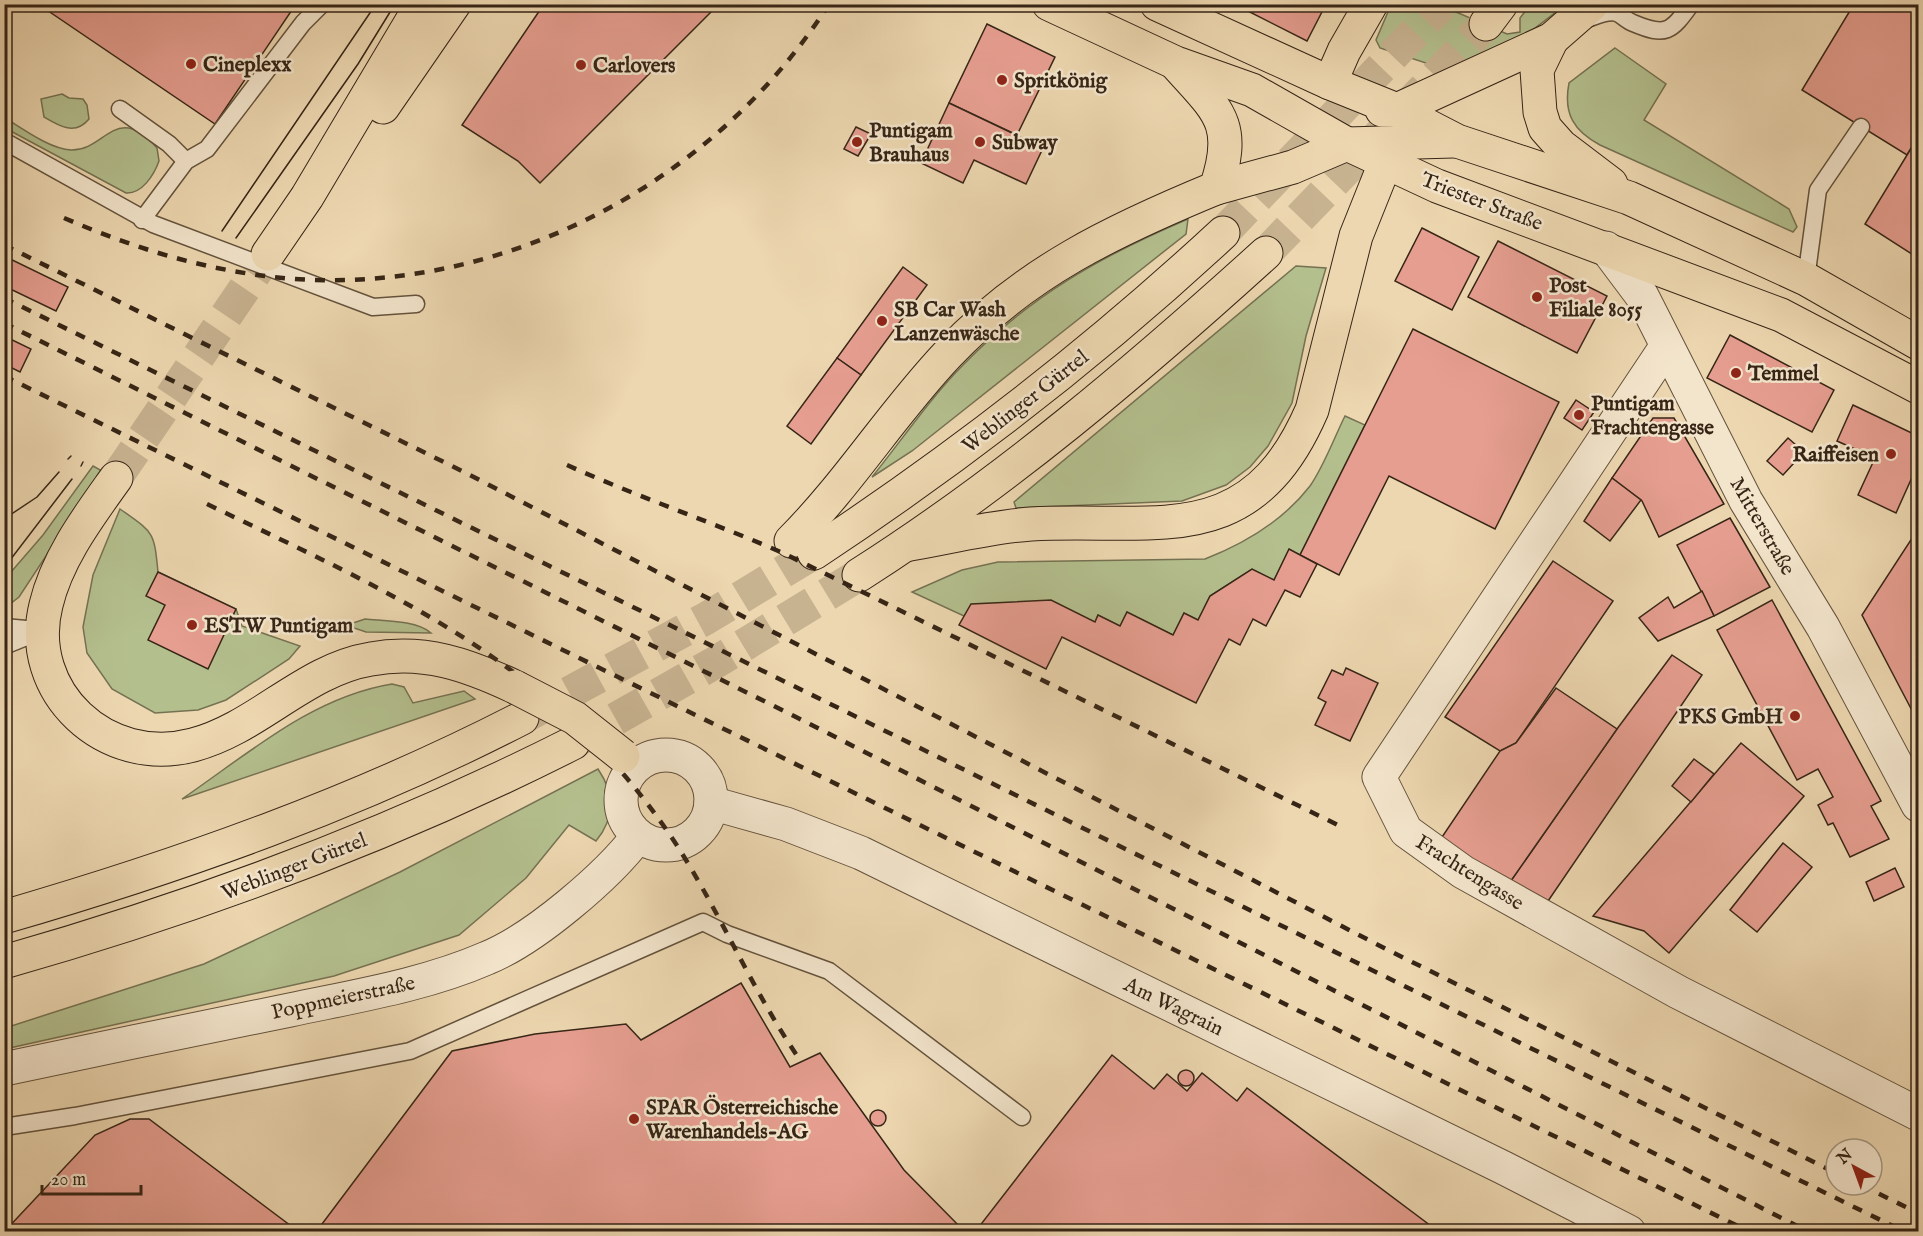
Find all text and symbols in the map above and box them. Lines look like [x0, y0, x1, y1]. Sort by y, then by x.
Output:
place label: Cineplexx [203, 52, 292, 79]
place label: Carlovers [593, 53, 675, 80]
marker: Cineplexx [184, 57, 198, 71]
marker: Carlovers [574, 58, 588, 72]
place label: Spritkönig [1014, 68, 1108, 95]
marker: Spritkönig [995, 73, 1009, 87]
place label: Puntigam Brauhaus [869, 118, 953, 169]
place label: Subway [992, 130, 1058, 157]
marker: Puntigam Brauhaus [850, 135, 864, 149]
marker: Subway [973, 135, 987, 149]
street label: Triester Straße [1417, 167, 1547, 238]
place label: Post Filiale 8055 [1549, 273, 1642, 324]
marker: Post Filiale 8055 [1530, 290, 1544, 304]
place label: SB Car Wash Lanzenwäsche [894, 297, 1020, 348]
marker: SB Car Wash Lanzenwäsche [875, 314, 889, 328]
street label: Weblinger Gürtel [957, 344, 1095, 460]
place label: Temmel [1747, 361, 1820, 388]
marker: Temmel [1729, 366, 1743, 380]
place label: Puntigam Frachtengasse [1591, 391, 1714, 442]
marker: Puntigam Frachtengasse [1572, 408, 1586, 422]
place label: Raiffeisen [1792, 442, 1879, 469]
marker: Raiffeisen [1884, 447, 1898, 461]
street label: Mitterstraße [1723, 473, 1801, 581]
place label: ESTW Puntigam [204, 613, 354, 640]
marker: ESTW Puntigam [185, 618, 199, 632]
place label: PKS GmbH [1679, 704, 1783, 731]
marker: PKS GmbH [1788, 709, 1802, 723]
street label: Weblinger Gürtel [218, 827, 371, 908]
street label: Frachtengasse [1410, 829, 1529, 917]
street label: Poppmeierstraße [269, 970, 418, 1027]
street label: Am Wagrain [1118, 971, 1228, 1043]
place label: SPAR Österreichische Warenhandels-AG [645, 1094, 839, 1146]
marker: SPAR Österreichische Warenhandels-AG [627, 1112, 641, 1126]
north arrow [1824, 1137, 1884, 1197]
text: N [1833, 1145, 1857, 1170]
scale bar [42, 1158, 141, 1196]
text: 20 m [51, 1169, 86, 1192]

